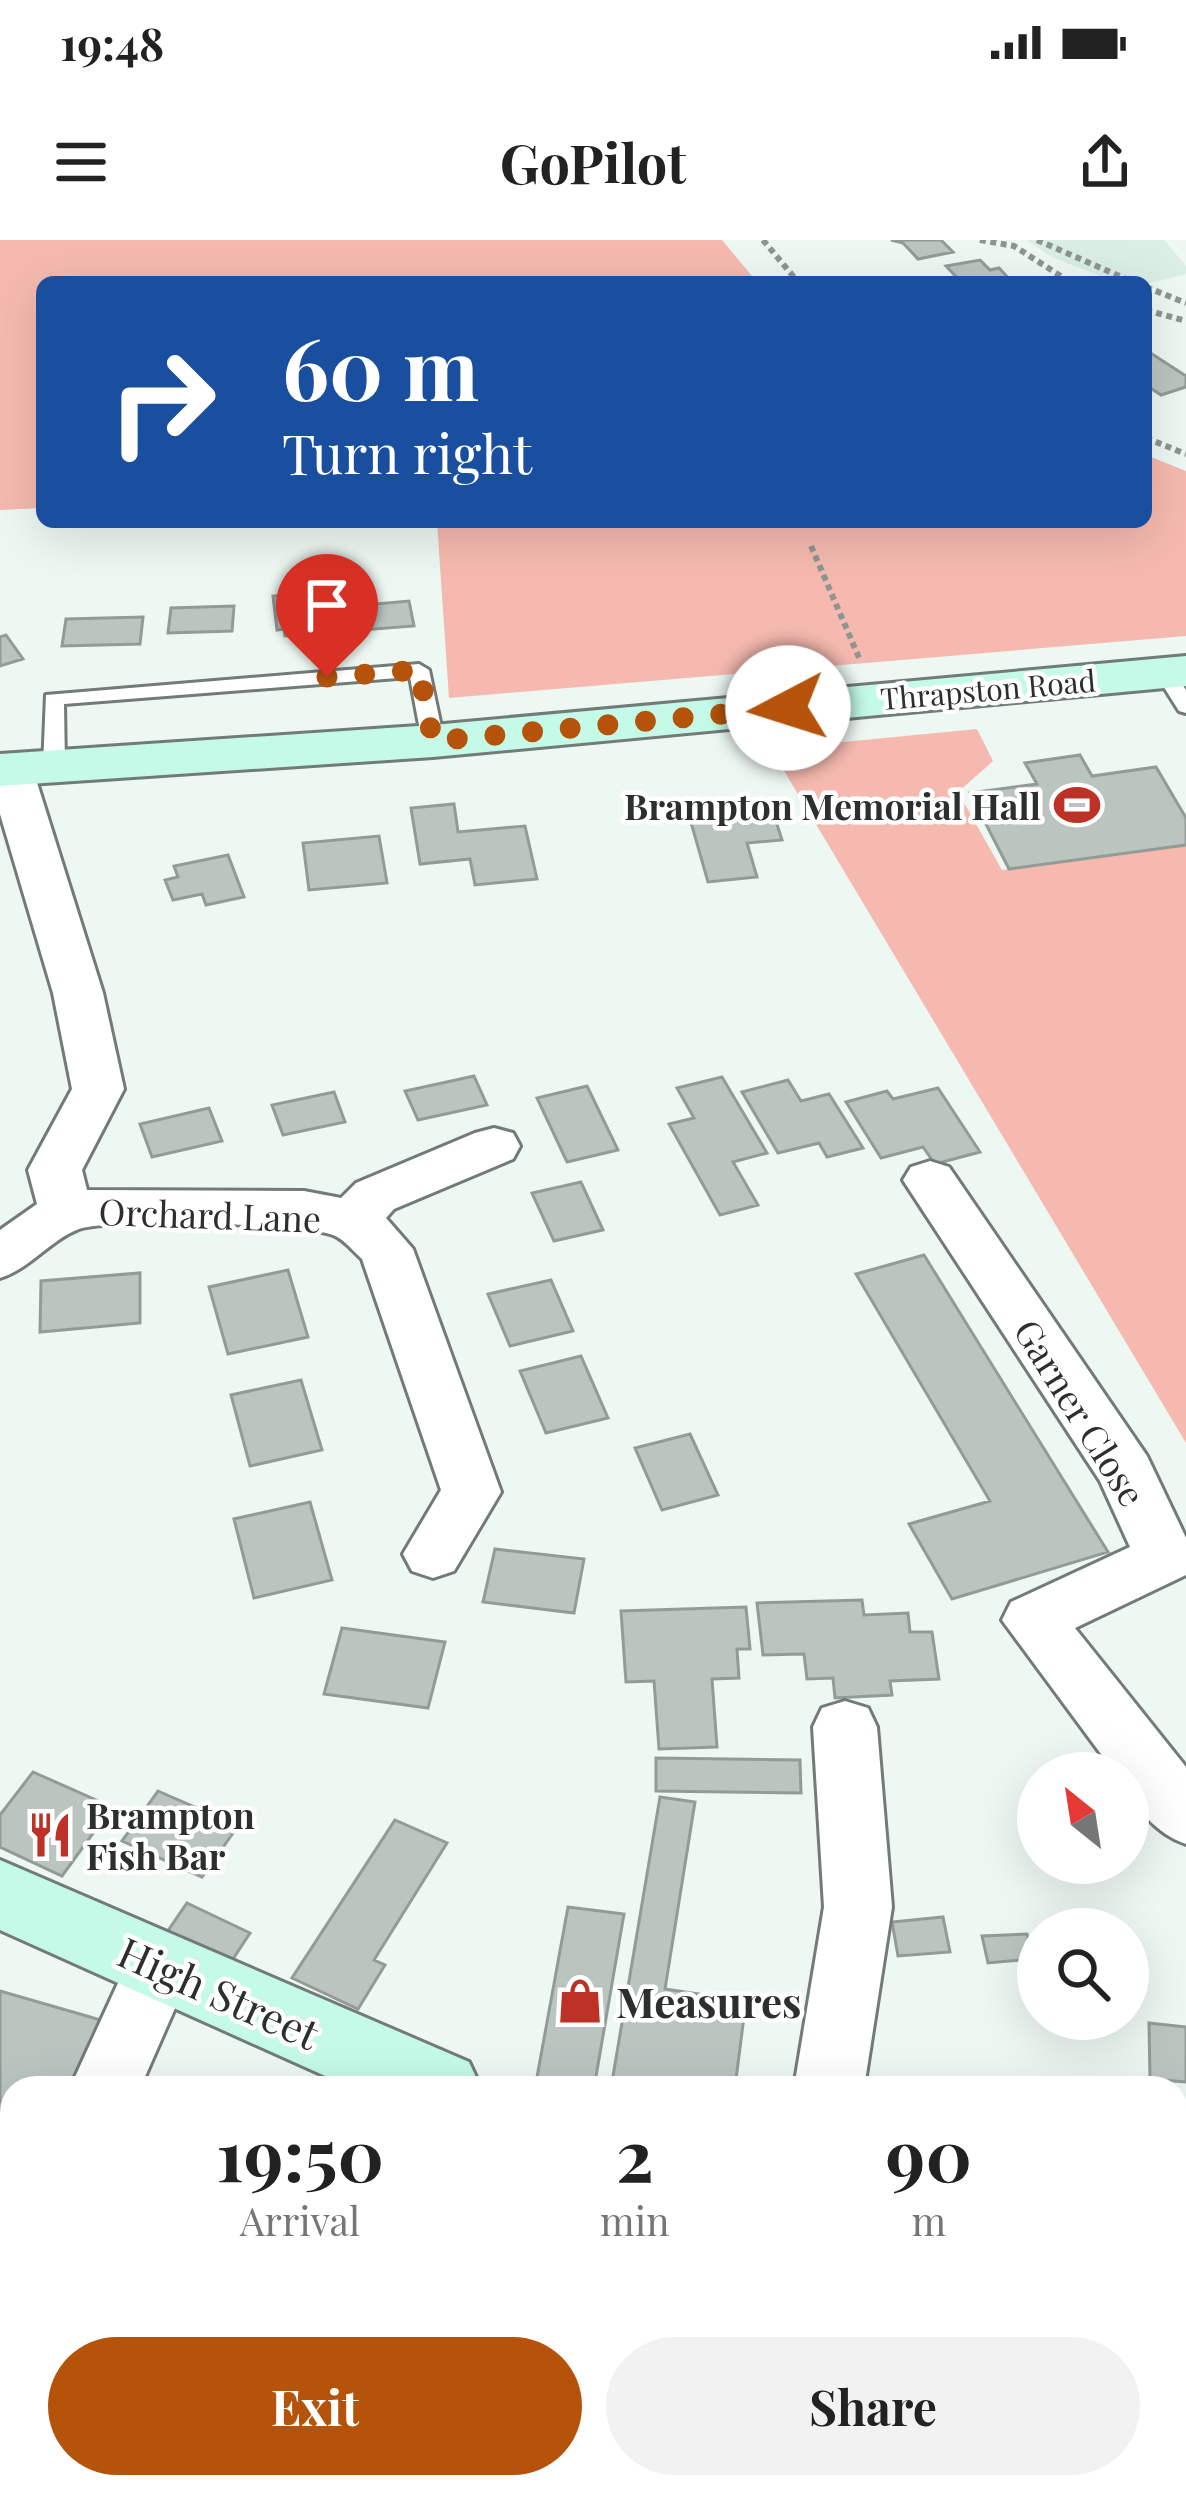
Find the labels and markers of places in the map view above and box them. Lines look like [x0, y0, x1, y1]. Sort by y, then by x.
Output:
pin [276, 554, 378, 677]
sports icon: Brampton Memorial Hall [1052, 780, 1102, 830]
place label: Brampton Memorial Hall [624, 781, 1041, 829]
place label: Brampton Fish Bar [86, 1790, 255, 1879]
restaurant icon: Brampton Fish Bar [25, 1810, 75, 1860]
place label: Measures [616, 1973, 802, 2029]
shop icon: Measures [555, 1976, 605, 2026]

